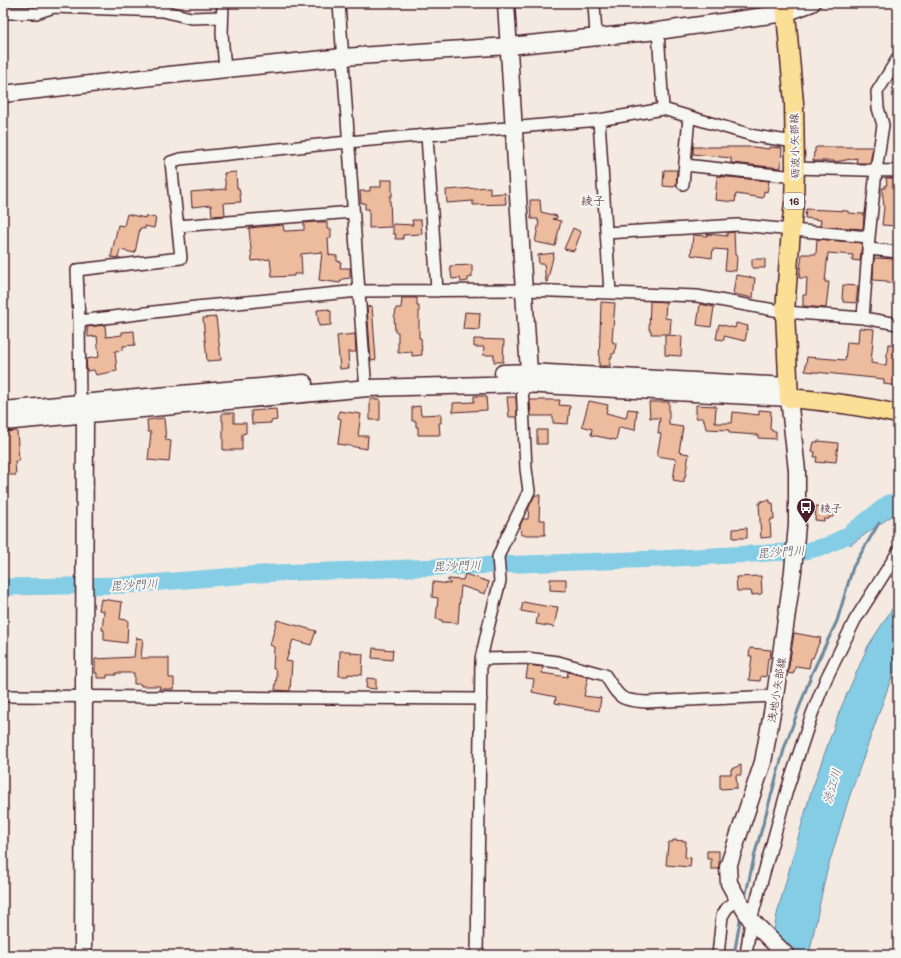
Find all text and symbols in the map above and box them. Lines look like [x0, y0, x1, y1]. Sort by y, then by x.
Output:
street label: 砺波小矢部線 [786, 113, 802, 179]
district label: 綾子 [581, 192, 605, 208]
road number: 16 [784, 193, 804, 209]
bus stop icon: 綾子 [795, 496, 817, 524]
place label: 綾子 [820, 500, 842, 515]
water label: 毘沙門川 [756, 541, 806, 561]
water label: 毘沙門川 [433, 556, 481, 574]
water label: 毘沙門川 [110, 575, 158, 593]
street label: 浅地小矢部線 [763, 656, 789, 724]
water label: 渋江川 [818, 766, 844, 806]

